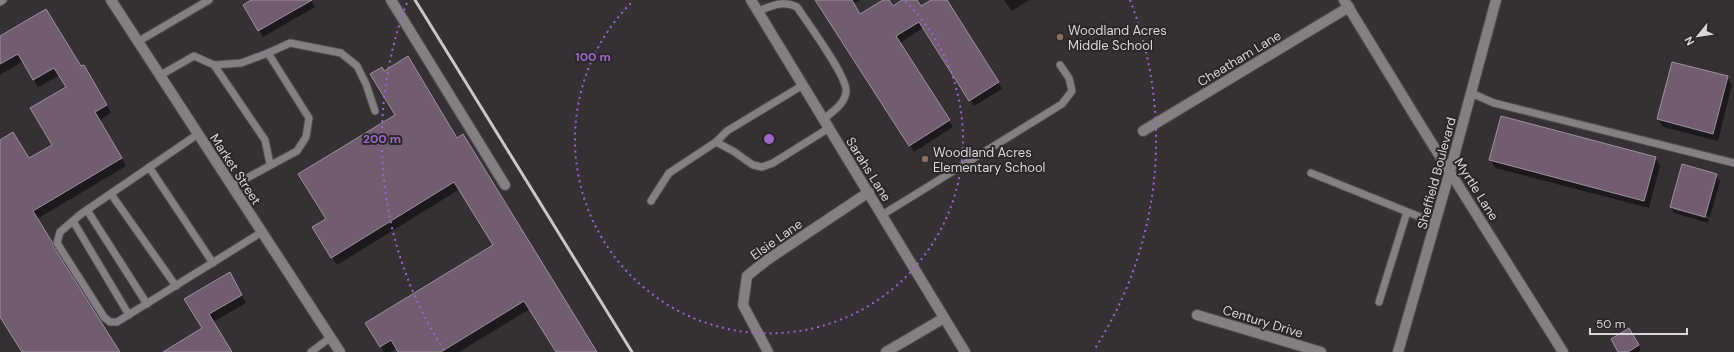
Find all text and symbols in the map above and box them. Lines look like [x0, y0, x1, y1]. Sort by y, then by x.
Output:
north arrow [1678, 16, 1718, 56]
place label: Woodland Acres Middle School [1068, 22, 1167, 54]
street label: Cheatham Lane [1194, 27, 1284, 90]
marker: Woodland Acres Middle School [1055, 32, 1065, 42]
text: N [1681, 34, 1697, 48]
text: 100 m [575, 49, 611, 65]
street label: Sheffield Boulevard [1413, 115, 1460, 231]
street label: Market Street [206, 130, 265, 208]
text: 200 m [363, 131, 401, 147]
centre of rings [762, 132, 776, 146]
street label: Sarahs Lane [842, 134, 895, 205]
place label: Woodland Acres Elementary School [933, 144, 1046, 176]
marker: Woodland Acres Elementary School [920, 154, 930, 164]
street label: Myrtle Lane [1451, 155, 1502, 224]
street label: Elsie Lane [747, 215, 806, 263]
street label: Century Drive [1221, 301, 1305, 342]
scale bar [1590, 310, 1687, 336]
text: 50 m [1596, 316, 1625, 332]

